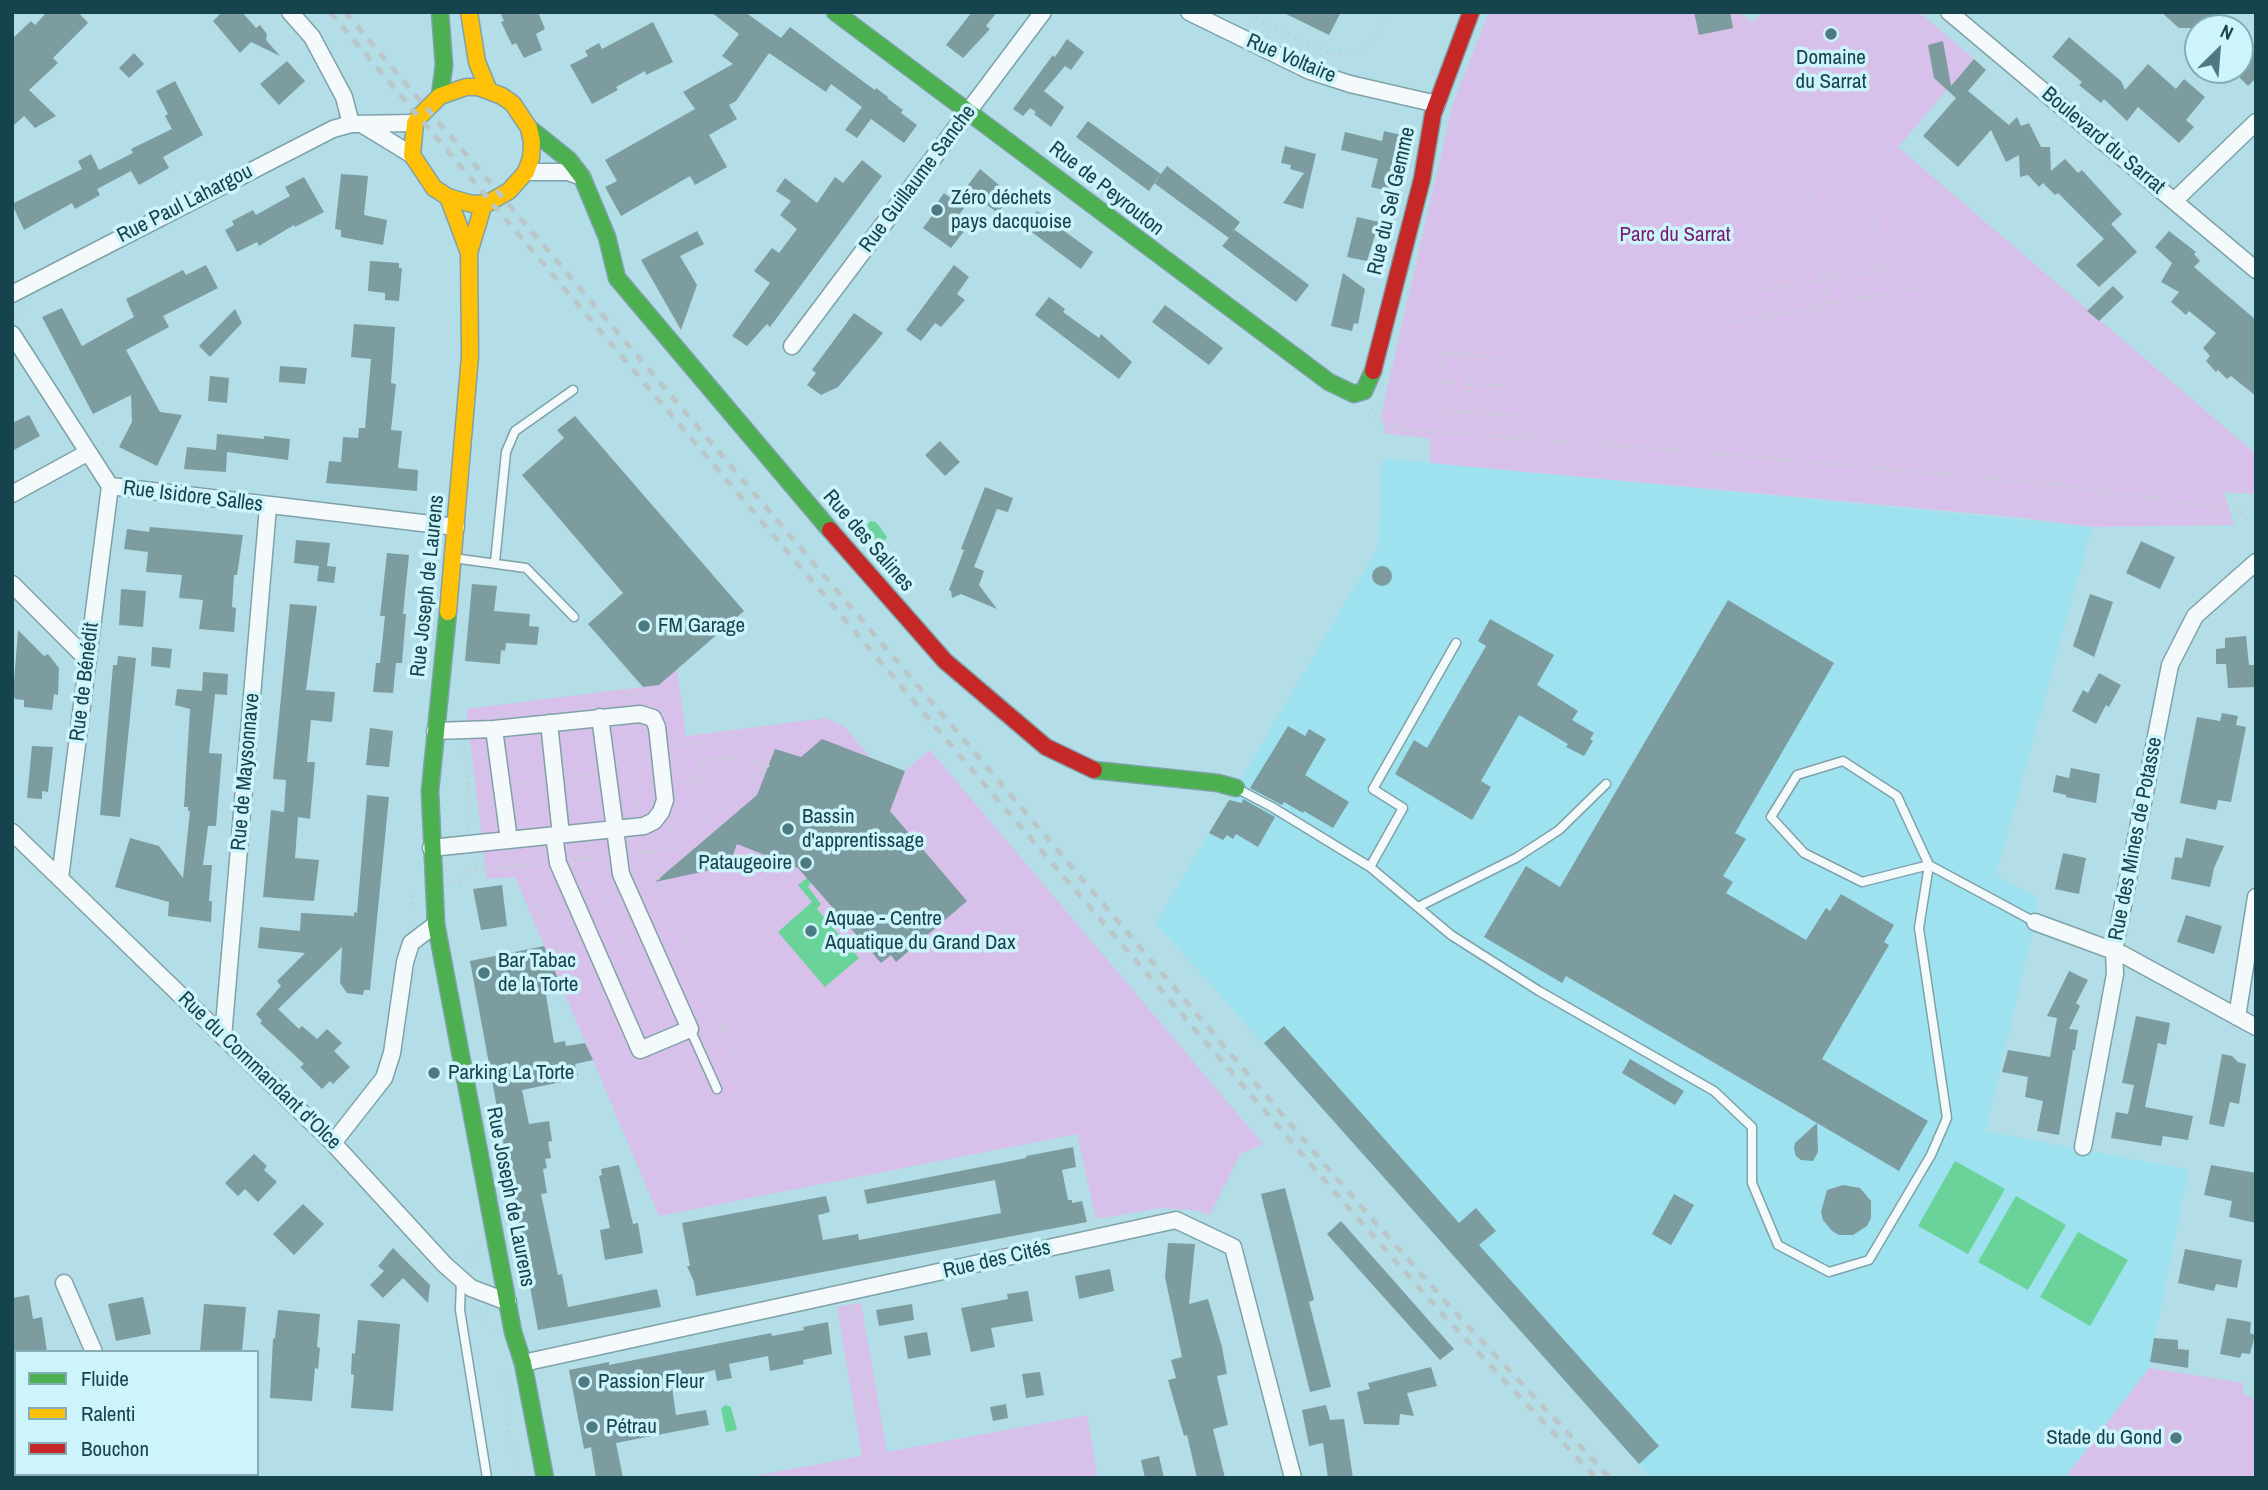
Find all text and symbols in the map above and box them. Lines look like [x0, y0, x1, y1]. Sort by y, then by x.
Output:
north arrow [2184, 14, 2254, 84]
text: N [2216, 18, 2238, 46]
marker: Domaine du Sarrat [1823, 26, 1839, 42]
street label: Rue Voltaire [1242, 29, 1340, 89]
place label: Domaine du Sarrat [1796, 45, 1866, 95]
street label: Boulevard du Sarrat [2036, 82, 2170, 200]
street label: Rue Guillaume Sanche [854, 100, 982, 258]
street label: Rue du Sel Gemme [1363, 124, 1421, 278]
street label: Rue de Peyrouton [1044, 136, 1168, 242]
street label: Rue Paul Lahargou [113, 159, 257, 249]
place label: Zéro déchets pays dacquoise [951, 185, 1072, 235]
marker: Zéro déchets pays dacquoise [929, 202, 945, 218]
park label: Parc du Sarrat [1619, 222, 1731, 248]
street label: Rue Isidore Salles [122, 476, 264, 518]
street label: Rue des Salines [817, 485, 919, 597]
street label: Rue Joseph de Laurens [406, 494, 450, 678]
place label: FM Garage [658, 613, 745, 639]
marker: FM Garage [636, 618, 652, 634]
street label: Rue de Bénédit [65, 621, 105, 743]
street label: Rue de Maysonnave [227, 692, 265, 852]
street label: Rue des Mines de Potasse [2104, 735, 2168, 943]
place label: Bassin d'apprentissage [802, 804, 924, 854]
marker: Bassin d'apprentissage [780, 821, 796, 837]
place label: Pataugeoire [698, 850, 792, 876]
marker: Pataugeoire [798, 855, 814, 871]
place label: Aquae - Centre Aquatique du Grand Dax [825, 906, 1016, 956]
marker: Aquae - Centre Aquatique du Grand Dax [803, 923, 819, 939]
place label: Bar Tabac de la Torte [498, 948, 578, 998]
marker: Bar Tabac de la Torte [476, 965, 492, 981]
street label: Rue du Commandant d'Olce [172, 987, 346, 1155]
place label: Parking La Torte [448, 1060, 574, 1086]
marker: Parking La Torte [426, 1065, 442, 1081]
street label: Rue Joseph de Laurens [480, 1105, 540, 1289]
street label: Rue des Cités [941, 1235, 1053, 1285]
legend [14, 1350, 259, 1476]
text: Fluide [81, 1364, 129, 1393]
place label: Passion Fleur [598, 1369, 704, 1395]
marker: Passion Fleur [576, 1374, 592, 1390]
text: Ralenti [81, 1399, 136, 1428]
place label: Pétrau [606, 1414, 657, 1440]
marker: Pétrau [584, 1419, 600, 1435]
place label: Stade du Gond [2046, 1425, 2162, 1451]
marker: Stade du Gond [2168, 1430, 2184, 1446]
text: Bouchon [81, 1434, 149, 1463]

